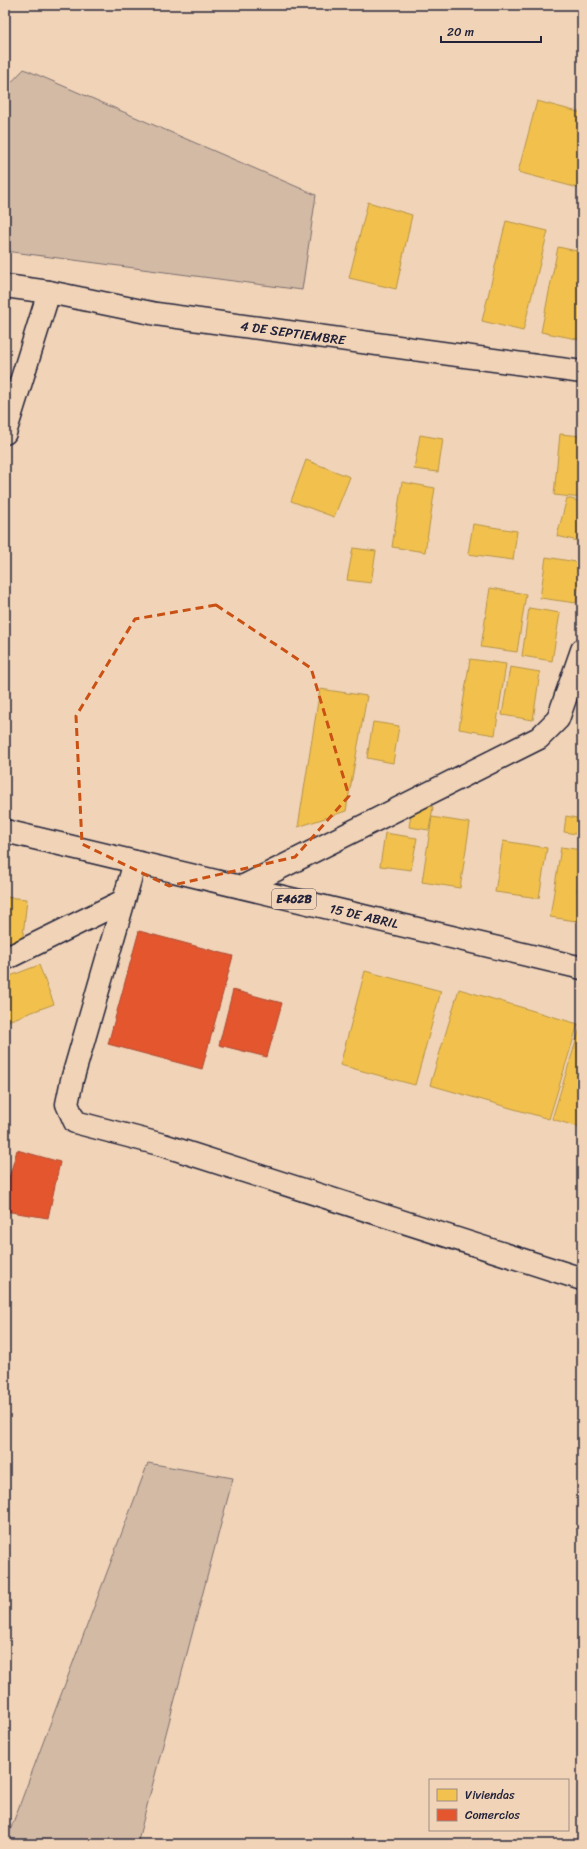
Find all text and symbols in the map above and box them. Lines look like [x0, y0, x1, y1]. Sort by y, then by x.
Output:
scale bar [441, 18, 541, 44]
text: 20 m [447, 21, 474, 43]
street label: 4 DE SEPTIEMBRE [239, 314, 348, 352]
road number: E462B [272, 889, 316, 909]
street label: 15 DE ABRIL [327, 897, 401, 935]
legend [429, 1779, 569, 1831]
text: Viviendas [465, 1784, 515, 1806]
text: Comercios [465, 1804, 520, 1826]

